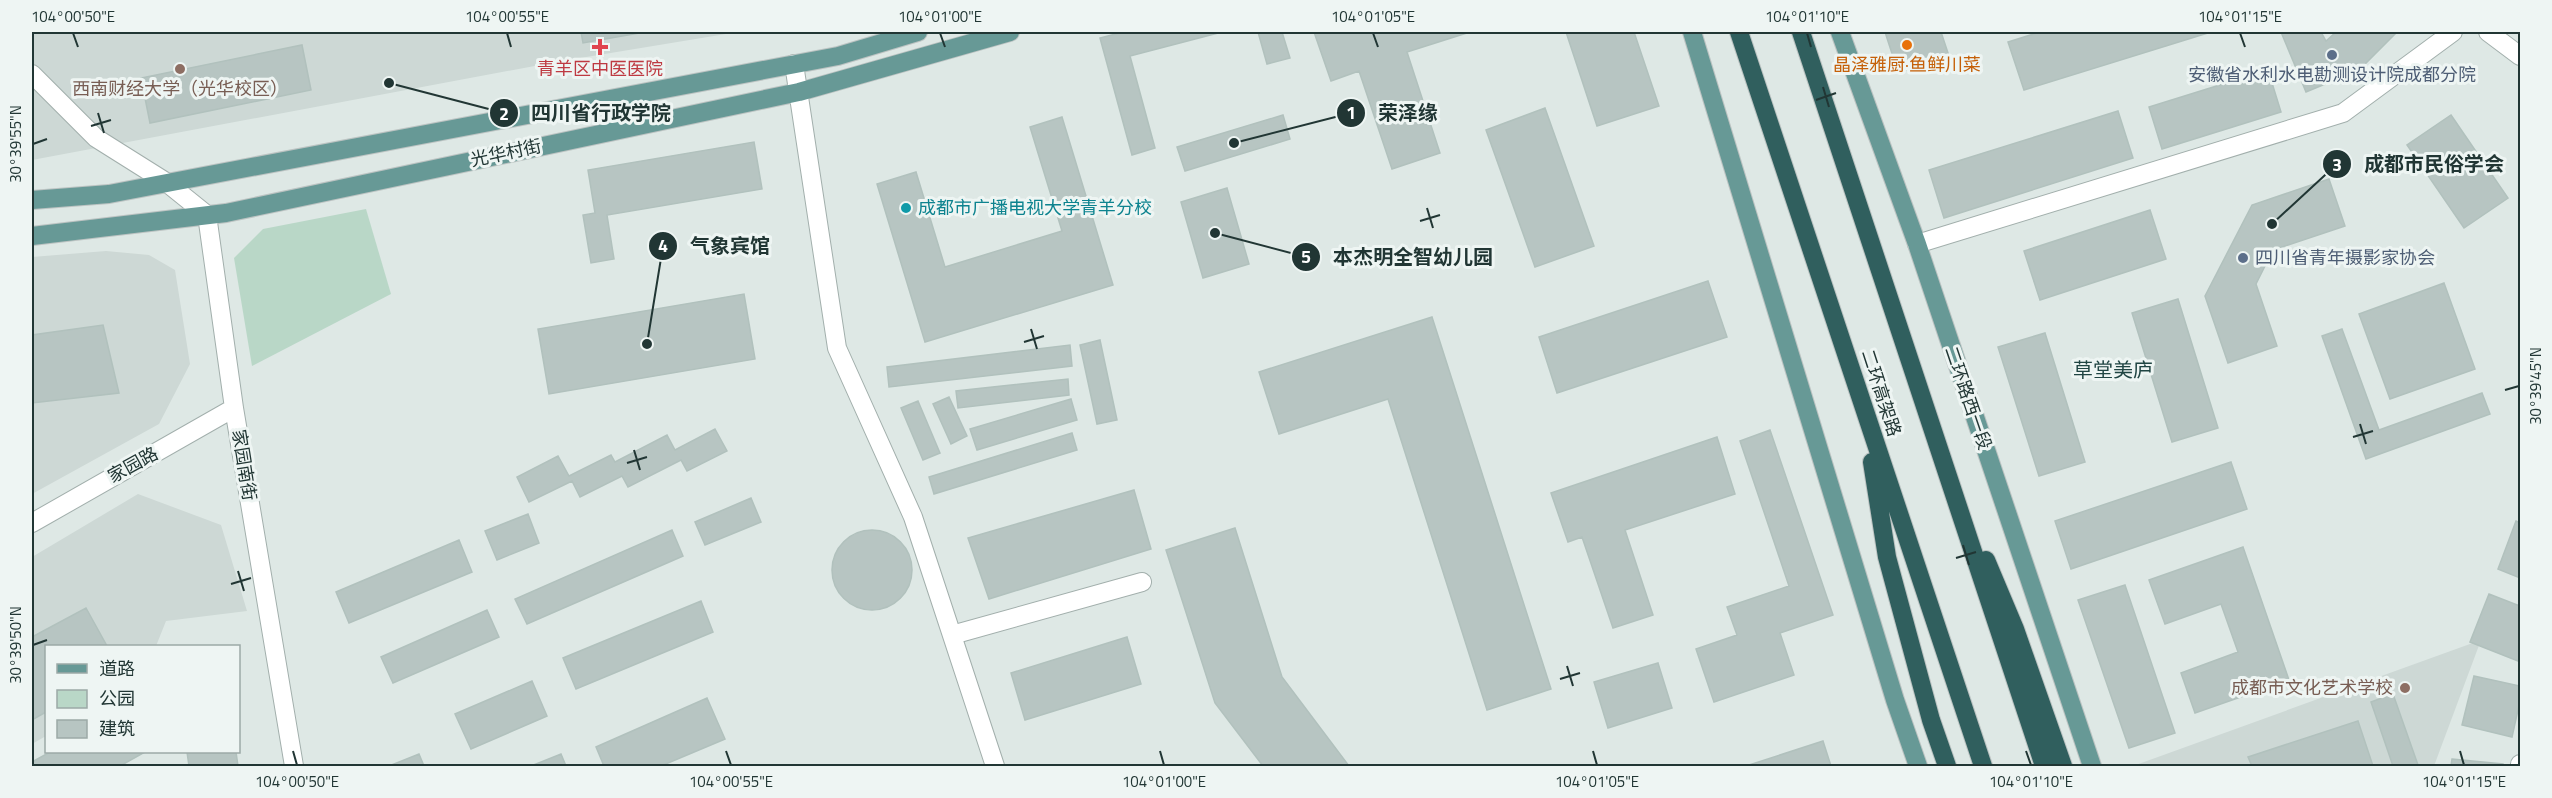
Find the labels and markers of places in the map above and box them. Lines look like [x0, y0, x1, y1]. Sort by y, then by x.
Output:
marker: 青羊区中医医院 [591, 38, 609, 56]
marker: 晶泽雅厨·鱼鲜川菜 [1900, 38, 1914, 52]
marker: 安徽省水利水电勘测设计院成都分院 [2325, 48, 2339, 62]
place label: 晶泽雅厨·鱼鲜川菜 [1833, 51, 1981, 78]
place label: 青羊区中医医院 [537, 55, 663, 82]
place label: 安徽省水利水电勘测设计院成都分院 [2188, 61, 2476, 88]
marker: 西南财经大学（光华校区） [173, 62, 187, 76]
place label: 西南财经大学（光华校区） [72, 75, 288, 102]
callout: 四川省行政学院 [489, 94, 683, 132]
callout: 荣泽缘 [1336, 94, 1450, 132]
callout: 成都市民俗学会 [2322, 145, 2516, 183]
place label: 成都市广播电视大学青羊分校 [918, 194, 1152, 221]
marker: 成都市广播电视大学青羊分校 [899, 201, 913, 215]
callout: 气象宾馆 [648, 227, 782, 265]
callout: 本杰明全智幼儿园 [1291, 238, 1505, 276]
place label: 四川省青年摄影家协会 [2255, 244, 2435, 271]
marker: 四川省青年摄影家协会 [2236, 251, 2250, 265]
place label: 成都市文化艺术学校 [2231, 674, 2393, 701]
marker: 成都市文化艺术学校 [2398, 681, 2412, 695]

